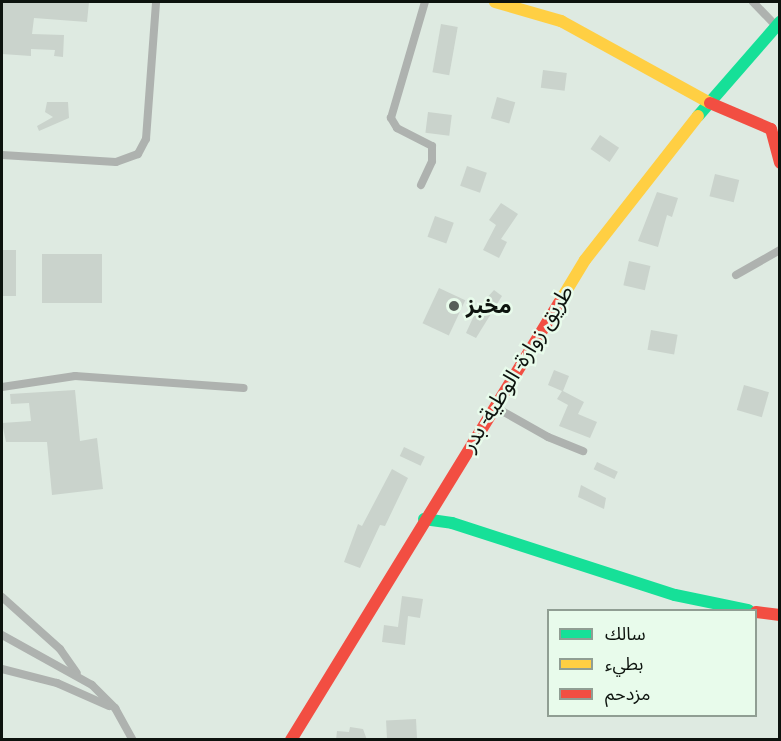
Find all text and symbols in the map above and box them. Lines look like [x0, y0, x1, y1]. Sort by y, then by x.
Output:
street label: طريق زوارة- الوطية- بدر [454, 279, 580, 457]
place label: مخبز [466, 293, 512, 319]
marker: مخبز [447, 299, 461, 313]
legend [547, 609, 757, 717]
text: سالك [605, 622, 646, 645]
text: بطيء [605, 652, 643, 675]
text: مزدحم [605, 682, 650, 705]

